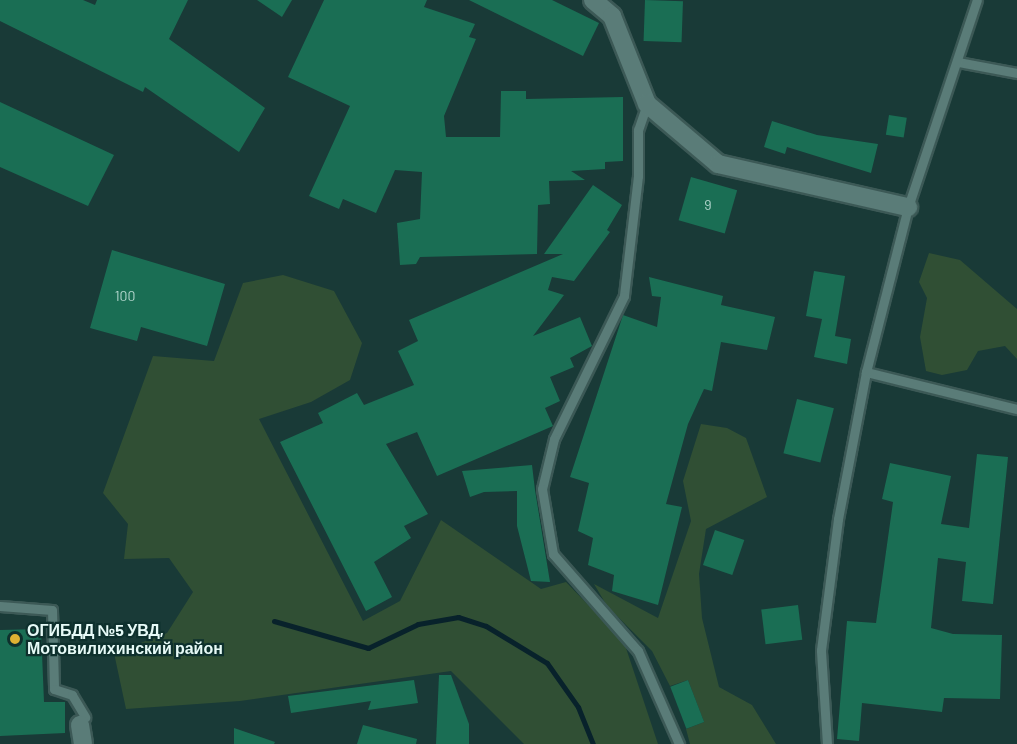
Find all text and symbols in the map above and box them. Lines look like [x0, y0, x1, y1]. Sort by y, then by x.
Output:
house number: 9 [704, 197, 712, 213]
house number: 100 [115, 288, 135, 304]
place label: ОГИБДД №5 УВД, Мотовилихинский район [27, 620, 223, 658]
marker: ОГИБДД №5 УВД, Мотовилихинский район [8, 632, 22, 646]

